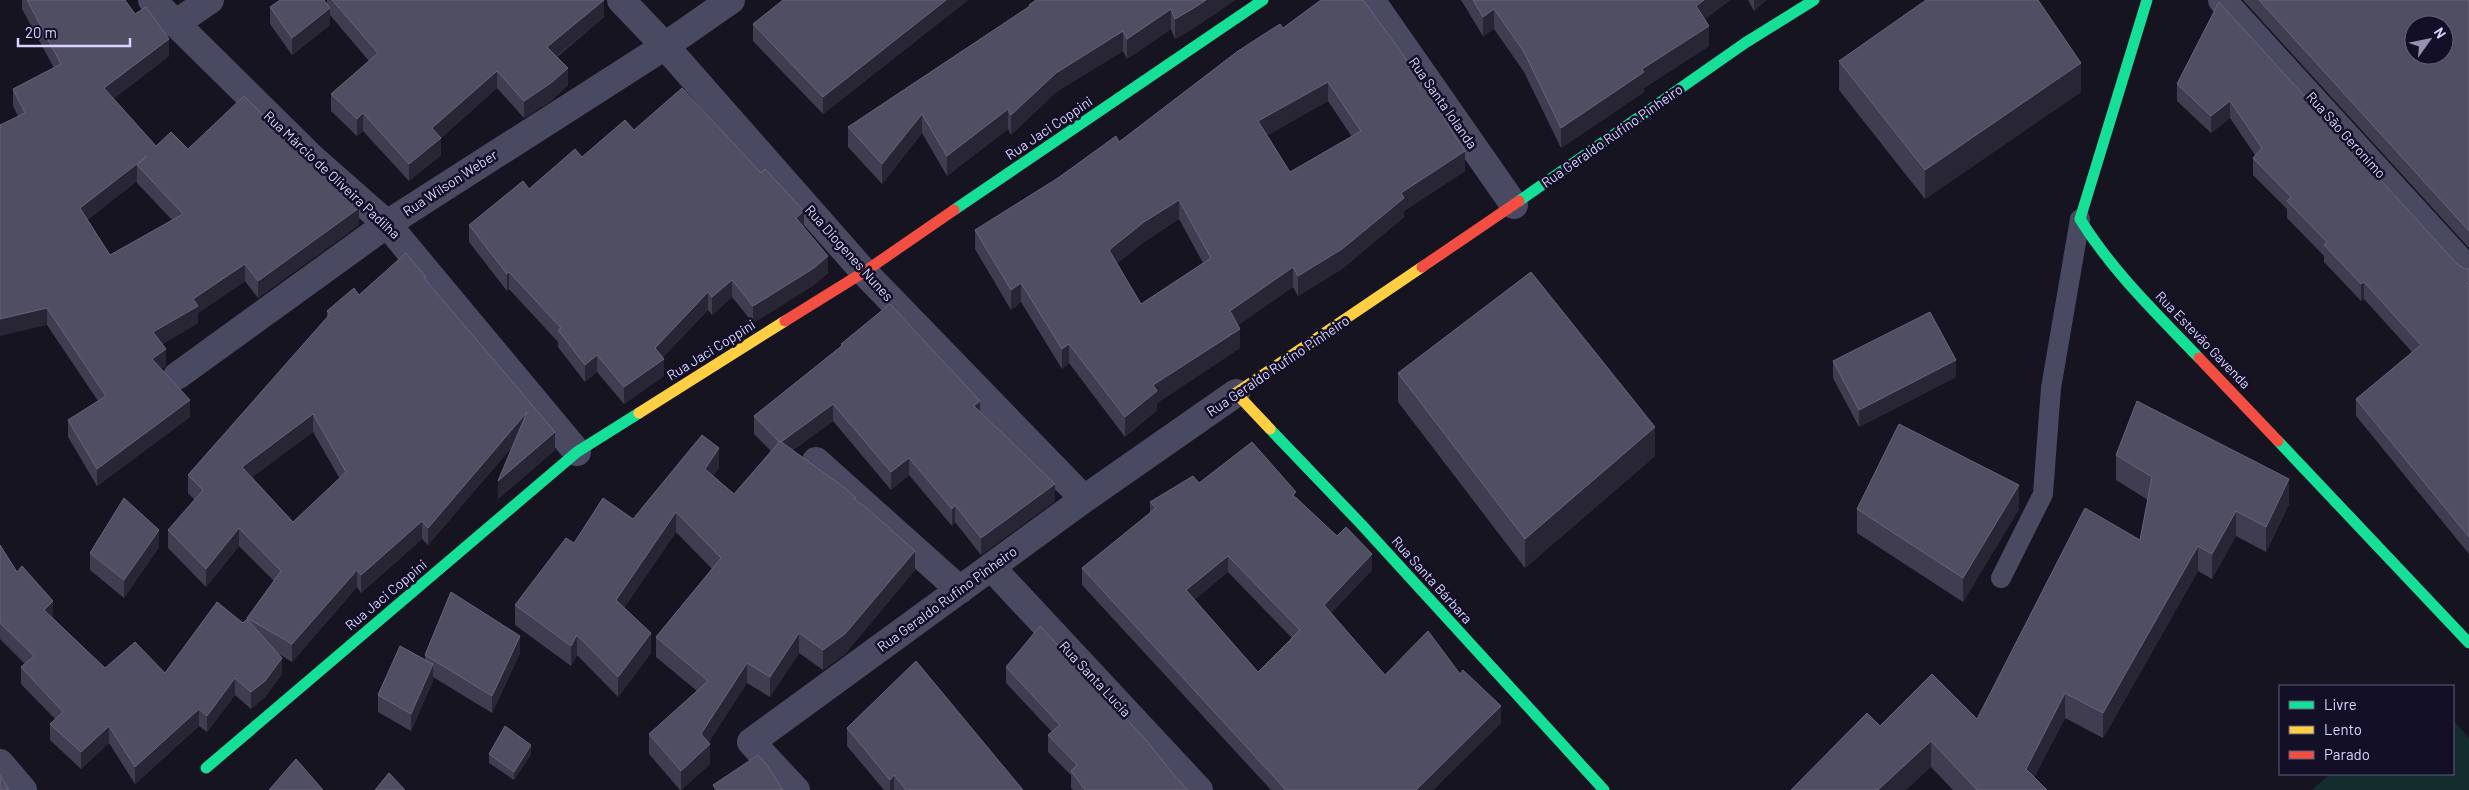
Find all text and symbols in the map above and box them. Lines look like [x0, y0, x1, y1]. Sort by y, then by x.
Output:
scale bar [18, 15, 130, 47]
north arrow [2404, 15, 2454, 65]
text: 20 m [25, 23, 57, 41]
text: N [2431, 24, 2450, 41]
street label: Rua Santa Iolanda [1406, 54, 1481, 152]
street label: Rua Geraldo Rufino Pinheiro [1538, 80, 1686, 191]
street label: Rua São Geronimo [2303, 88, 2390, 181]
street label: Rua Jaci Coppini [1002, 92, 1095, 163]
street label: Rua Márcio de Oliveira Padilha [261, 107, 404, 242]
street label: Rua Wilson Weber [399, 146, 500, 219]
street label: Rua Diogenes Nunes [802, 201, 897, 304]
street label: Rua Estevão Gavenda [2152, 287, 2254, 392]
street label: Rua Geraldo Rufino Pinheiro [1203, 311, 1352, 420]
street label: Rua Jaci Coppini [663, 316, 758, 384]
street label: Rua Santa Bárbara [1389, 532, 1476, 627]
street label: Rua Geraldo Rufino Pinheiro [873, 542, 1020, 655]
street label: Rua Jaci Coppini [341, 556, 430, 634]
street label: Rua Santa Lucia [1056, 637, 1135, 720]
legend [2279, 685, 2454, 775]
text: Livre [2324, 695, 2357, 713]
text: Lento [2324, 720, 2362, 738]
text: Parado [2324, 745, 2370, 763]

